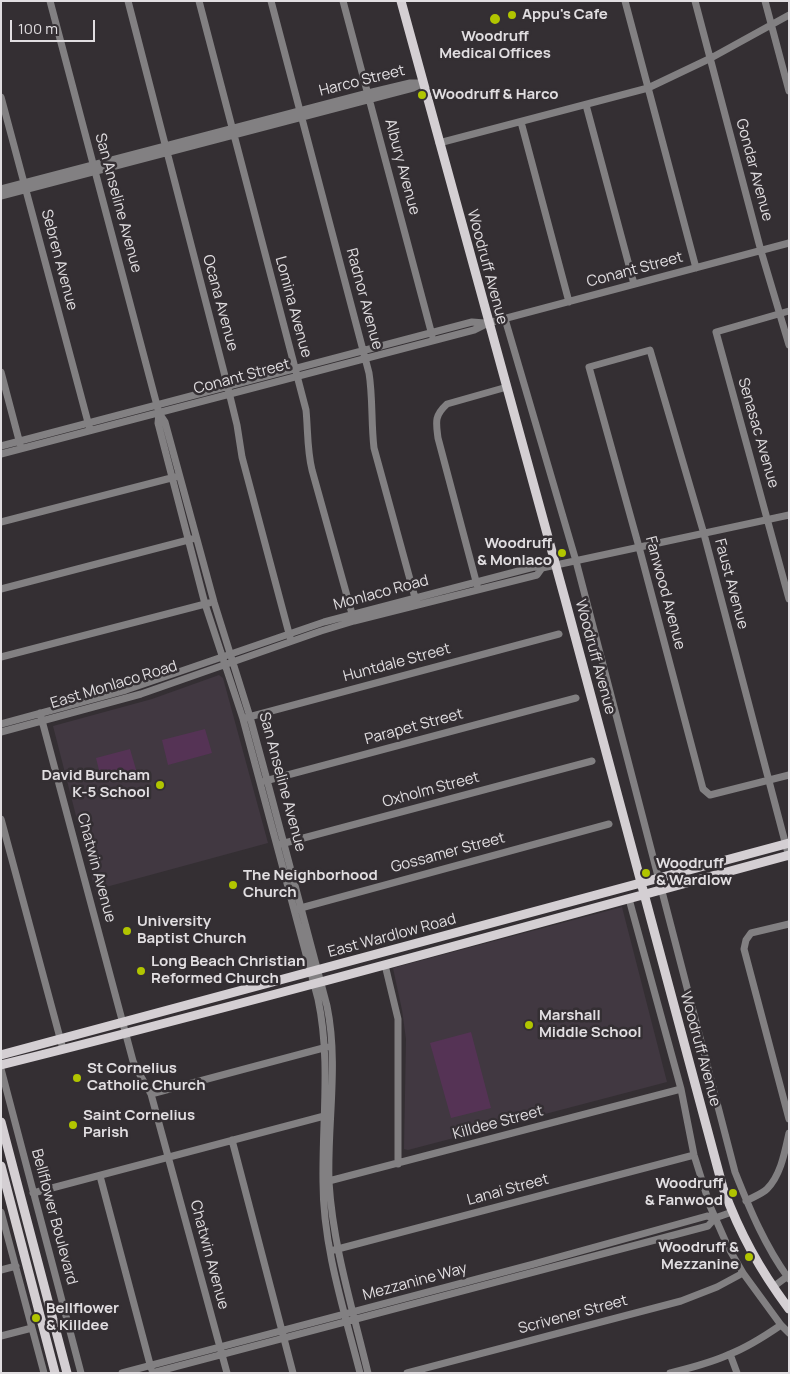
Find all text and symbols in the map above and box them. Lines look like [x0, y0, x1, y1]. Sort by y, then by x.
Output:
place label: Appu's Cafe [522, 6, 608, 24]
marker: Appu's Cafe [506, 9, 518, 21]
scale bar [12, 10, 98, 42]
marker: Woodruff Medical Offices [488, 12, 502, 26]
text: 100 m [18, 18, 58, 39]
place label: Woodruff Medical Offices [439, 28, 551, 63]
street label: Harco Street [317, 62, 407, 100]
place label: Woodruff & Harco [432, 86, 559, 104]
marker: Woodruff & Harco [416, 89, 428, 101]
street label: Albury Avenue [381, 117, 423, 217]
street label: Gondar Avenue [732, 117, 776, 223]
street label: San Anseline Avenue [91, 131, 145, 275]
street label: Sebren Avenue [37, 207, 81, 313]
street label: Woodruff Avenue [463, 208, 511, 326]
street label: Radnor Avenue [342, 246, 386, 352]
street label: Conant Street [585, 249, 685, 291]
street label: Ocana Avenue [198, 253, 242, 353]
street label: Lomina Avenue [271, 254, 315, 360]
street label: Conant Street [192, 356, 292, 398]
street label: Senasac Avenue [734, 376, 782, 490]
street label: Fanwood Avenue [641, 534, 689, 652]
place label: Woodruff & Monlaco [477, 535, 552, 570]
street label: Faust Avenue [710, 537, 752, 631]
marker: Woodruff & Monlaco [556, 547, 568, 559]
street label: Monlaco Road [331, 572, 431, 614]
street label: Woodruff Avenue [571, 598, 619, 716]
street label: Huntdale Street [341, 640, 453, 686]
street label: East Monlaco Road [48, 657, 180, 713]
street label: Parapet Street [363, 705, 465, 749]
street label: San Anseline Avenue [255, 710, 309, 854]
place label: David Burcham K-5 School [42, 767, 150, 802]
street label: Oxholm Street [381, 768, 481, 812]
marker: David Burcham K-5 School [154, 779, 166, 791]
street label: Chatwin Avenue [73, 811, 119, 925]
street label: Gossamer Street [389, 829, 507, 877]
place label: Woodruff & Wardlow [656, 855, 732, 890]
place label: The Neighborhood Church [243, 867, 378, 902]
marker: Woodruff & Wardlow [640, 867, 652, 879]
marker: The Neighborhood Church [227, 879, 239, 891]
street label: East Wardlow Road [326, 910, 458, 962]
place label: University Baptist Church [137, 913, 246, 948]
marker: University Baptist Church [121, 925, 133, 937]
place label: Long Beach Christian Reformed Church [151, 953, 305, 988]
marker: Long Beach Christian Reformed Church [135, 965, 147, 977]
street label: Woodruff Avenue [676, 990, 724, 1108]
place label: Marshall Middle School [539, 1007, 641, 1042]
marker: Marshall Middle School [523, 1019, 535, 1031]
place label: St Cornelius Catholic Church [87, 1060, 206, 1095]
marker: St Cornelius Catholic Church [71, 1072, 83, 1084]
street label: Killdee Street [451, 1102, 545, 1144]
place label: Saint Cornelius Parish [83, 1107, 195, 1142]
marker: Saint Cornelius Parish [67, 1119, 79, 1131]
street label: Bellflower Boulevard [27, 1147, 81, 1287]
street label: Lanai Street [465, 1170, 551, 1210]
place label: Woodruff & Fanwood [645, 1175, 723, 1210]
marker: Woodruff & Fanwood [727, 1187, 739, 1199]
street label: Chatwin Avenue [186, 1198, 232, 1312]
place label: Woodruff & Mezzanine [658, 1239, 739, 1274]
marker: Woodruff & Mezzanine [743, 1251, 755, 1263]
street label: Mezzanine Way [361, 1259, 469, 1305]
street label: Scrivener Street [516, 1292, 630, 1338]
place label: Bellflower & Killdee [46, 1300, 119, 1335]
marker: Bellflower & Killdee [30, 1312, 42, 1324]

